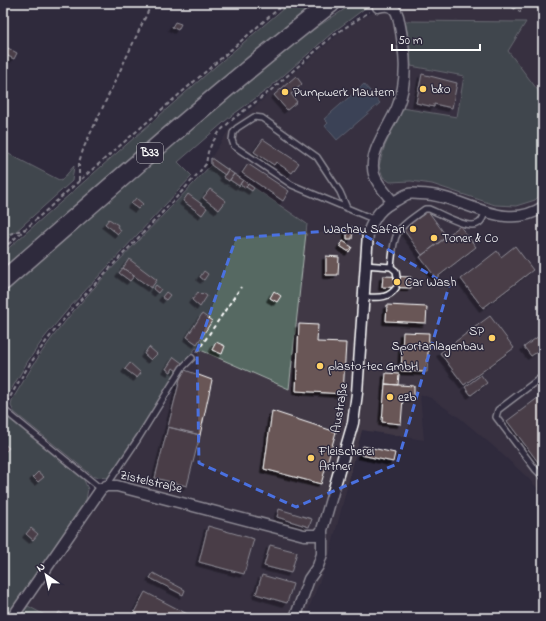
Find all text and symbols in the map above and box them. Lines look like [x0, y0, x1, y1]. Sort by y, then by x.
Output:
scale bar [392, 26, 480, 52]
text: 50 m [398, 32, 422, 50]
place label: b&o [431, 80, 451, 99]
place label: Pumpwerk Mautern [293, 83, 395, 102]
marker: b&o [418, 84, 428, 94]
marker: Pumpwerk Mautern [280, 87, 290, 97]
road number: B33 [137, 143, 163, 163]
place label: Wachau Safari [324, 220, 405, 239]
marker: Wachau Safari [408, 224, 418, 234]
place label: Toner & Co [442, 229, 499, 248]
marker: Toner & Co [429, 233, 439, 243]
place label: Car Wash [405, 273, 456, 292]
marker: Car Wash [392, 277, 402, 287]
place label: SP Sportanlagenbau [391, 322, 484, 357]
marker: SP Sportanlagenbau [487, 333, 497, 343]
place label: plasto-tec GmbH [328, 357, 418, 376]
marker: plasto-tec GmbH [315, 361, 325, 371]
street label: Austraße [327, 382, 353, 434]
place label: ezb [398, 388, 416, 407]
marker: ezb [385, 392, 395, 402]
place label: Fleischerei Artner [318, 442, 374, 476]
marker: Fleischerei Artner [306, 453, 316, 463]
street label: Zistelstraße [118, 466, 184, 498]
north arrow [26, 555, 66, 595]
text: N [33, 559, 49, 576]

